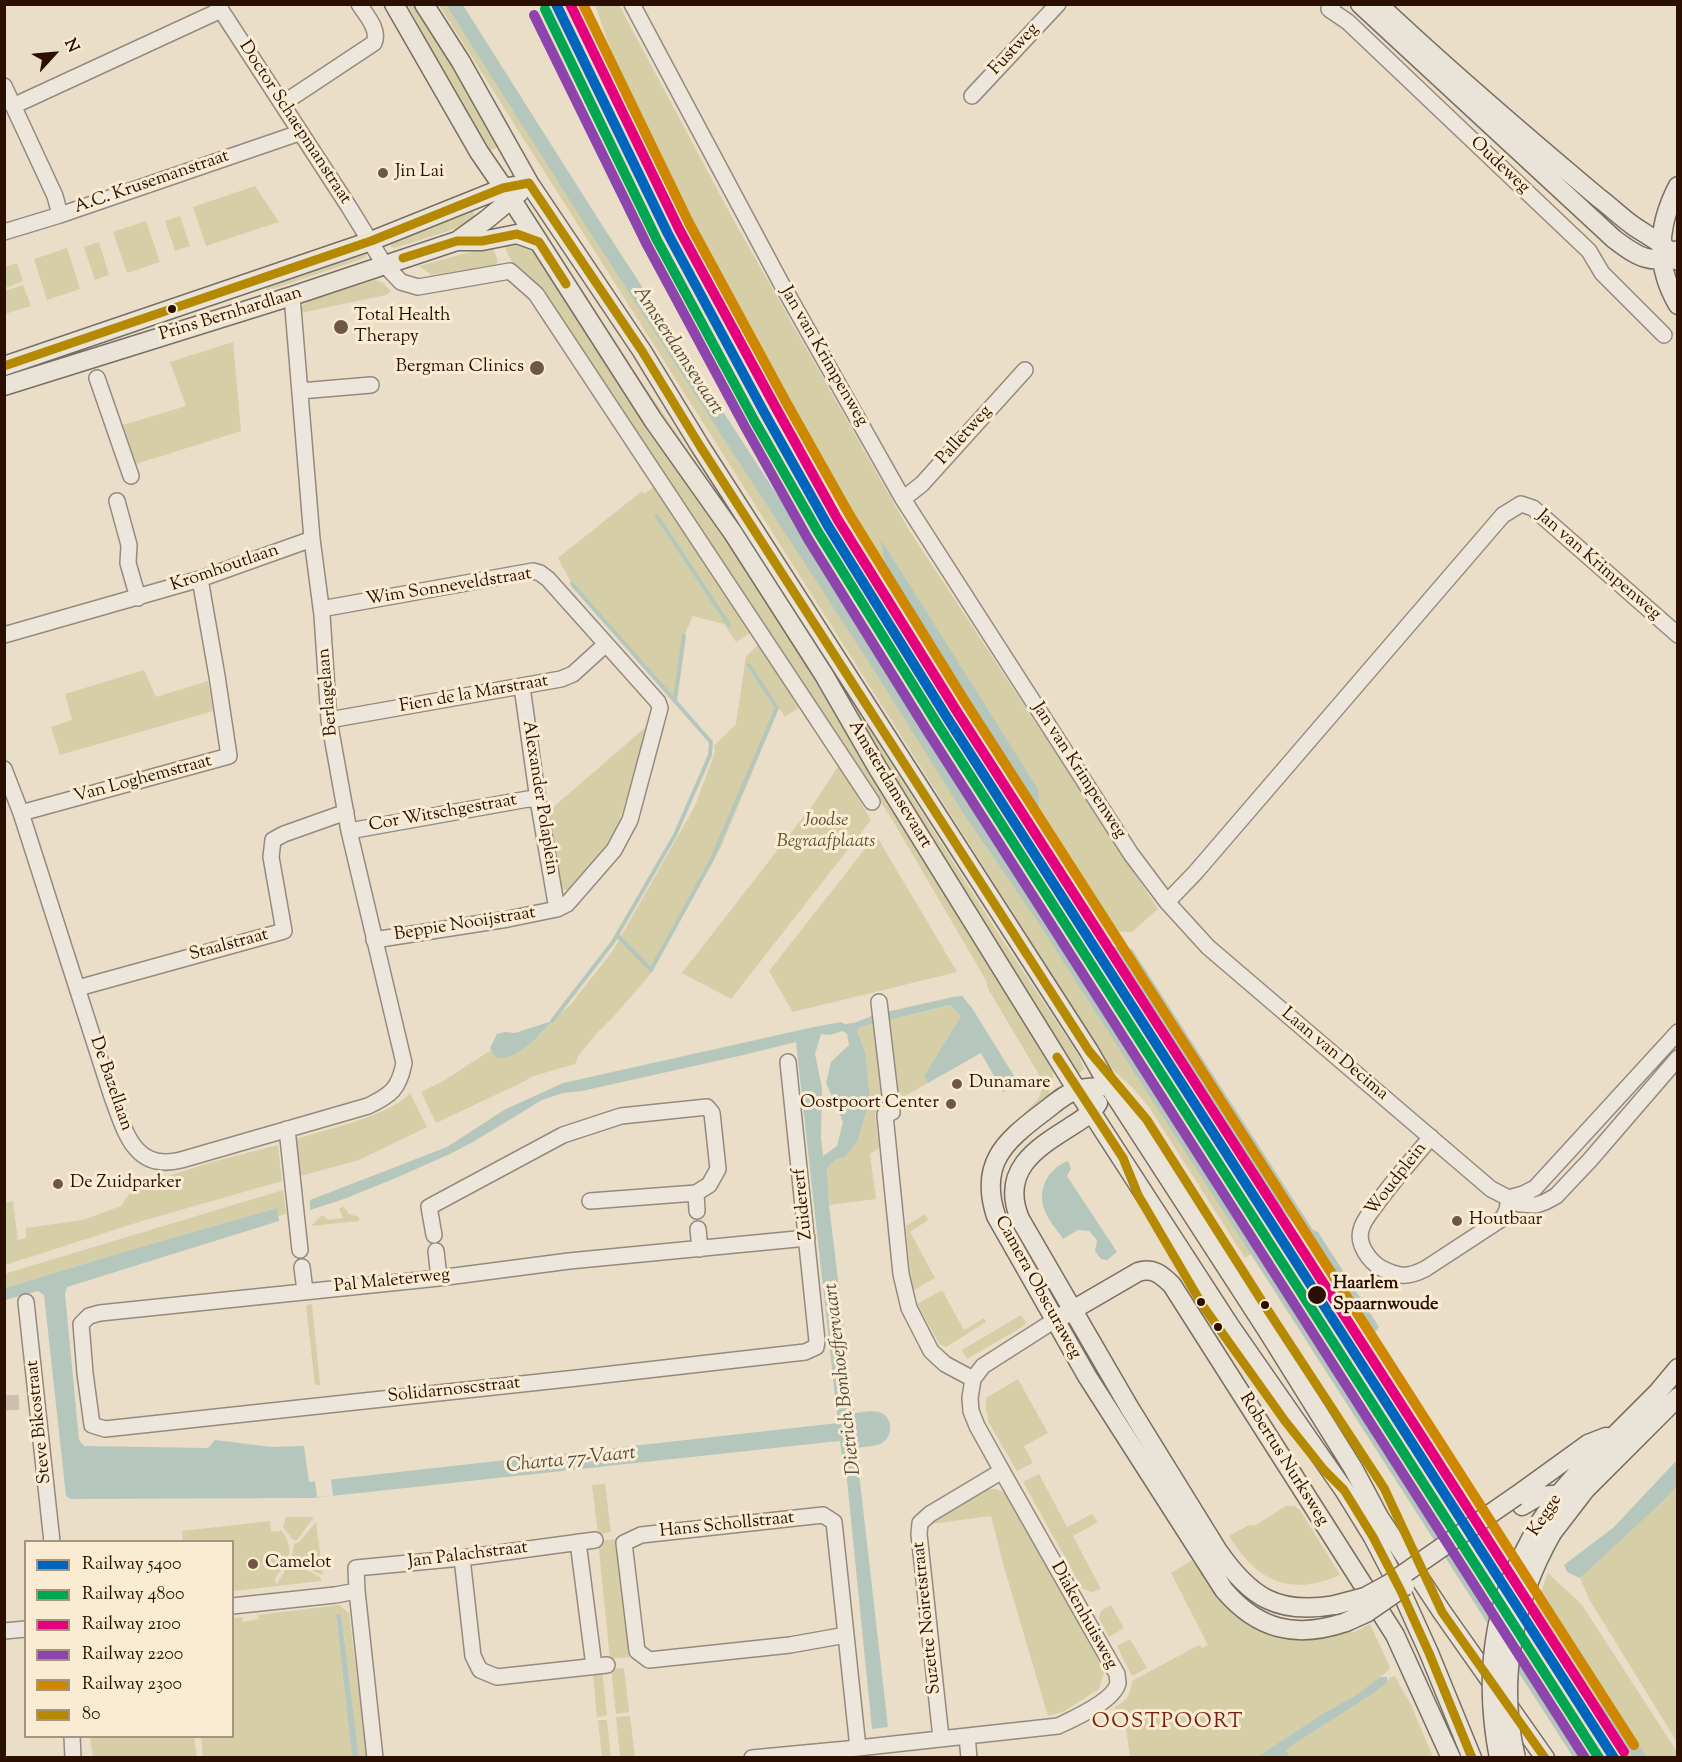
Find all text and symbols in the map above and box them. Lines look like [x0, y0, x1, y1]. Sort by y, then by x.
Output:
street label: Fustweg [985, 19, 1045, 81]
north arrow [24, 24, 84, 84]
text: N [57, 35, 84, 57]
street label: Doctor Schaepmanstraat [233, 37, 355, 209]
street label: Oudeweg [1465, 133, 1533, 199]
street label: A.C. Krusemanstraat [72, 146, 232, 220]
place label: Jin Lai [395, 162, 444, 184]
marker: Jin Lai [376, 166, 390, 180]
water label: Amsterdamsevaart [626, 282, 728, 420]
street label: Prins Bernhardlaan [157, 283, 305, 347]
street label: Jan van Krimpenweg [774, 283, 872, 431]
unlabelled marker [166, 303, 178, 315]
place label: Total Health Therapy [354, 306, 451, 348]
marker: Total Health Therapy [332, 318, 350, 336]
place label: Bergman Clinics [396, 357, 524, 379]
marker: Bergman Clinics [528, 359, 546, 377]
street label: Palletweg [933, 402, 997, 470]
street label: Jan van Krimpenweg [1531, 506, 1665, 626]
street label: Kromhoutlaan [168, 540, 282, 598]
street label: Wim Sonneveldstraat [365, 564, 533, 612]
street label: Berlagelaan [314, 647, 344, 737]
street label: Fien de la Marstraat [398, 671, 550, 719]
street label: Jan van Krimpenweg [1026, 699, 1130, 843]
street label: Amsterdamsevaart [842, 717, 936, 853]
street label: Alexander Polaplein [516, 719, 562, 877]
street label: Van Loghemstraat [72, 751, 214, 809]
street label: Cor Witschgestraat [367, 790, 519, 838]
park label: Joodse Begraafplaats [777, 811, 875, 854]
street label: Beppie Nooijstraat [393, 903, 537, 947]
street label: Staalstraat [187, 925, 271, 967]
street label: Laan van Decima [1276, 1004, 1392, 1106]
street label: De Bazellaan [84, 1034, 136, 1134]
place label: Dunamare [969, 1073, 1051, 1095]
marker: Dunamare [950, 1077, 964, 1091]
place label: Oostpoort Center [800, 1093, 939, 1115]
marker: Oostpoort Center [944, 1097, 958, 1111]
street label: Woudplein [1362, 1139, 1432, 1221]
street label: Zuidererf [789, 1167, 819, 1241]
place label: De Zuidparker [70, 1173, 181, 1195]
marker: De Zuidparker [51, 1177, 65, 1191]
place label: Houtbaar [1469, 1210, 1542, 1232]
street label: Camera Obscuraweg [989, 1213, 1085, 1363]
marker: Houtbaar [1450, 1214, 1464, 1228]
street label: Pal Maleterweg [333, 1265, 451, 1299]
place label: Haarlem Spaarnwoude [1333, 1274, 1438, 1316]
water label: Dietrich Bonhoeffervaart [820, 1281, 868, 1477]
marker: Haarlem Spaarnwoude [1306, 1284, 1328, 1306]
unlabelled marker [1195, 1296, 1207, 1308]
unlabelled marker [1259, 1299, 1271, 1311]
unlabelled marker [1212, 1321, 1224, 1333]
street label: Steve Bikostraat [23, 1359, 57, 1485]
street label: Solidarnoscstraat [386, 1373, 522, 1409]
street label: Robertus Nurksweg [1233, 1389, 1333, 1531]
water label: Charta 77-Vaart [505, 1442, 637, 1480]
street label: Kegge [1524, 1491, 1568, 1541]
street label: Hans Schollstraat [658, 1508, 796, 1544]
street label: Jan Palachstraat [407, 1538, 529, 1574]
legend [24, 1540, 234, 1738]
street label: Suzette Noiretstraat [909, 1541, 947, 1695]
text: Railway 5400 [82, 1552, 182, 1578]
place label: Camelot [265, 1553, 331, 1575]
marker: Camelot [246, 1557, 260, 1571]
street label: Diakenhuisweg [1045, 1559, 1121, 1673]
text: Railway 4800 [82, 1582, 185, 1608]
text: Railway 2100 [82, 1612, 181, 1638]
text: Railway 2200 [82, 1642, 183, 1668]
text: Railway 2300 [82, 1672, 182, 1698]
text: 80 [82, 1702, 101, 1728]
district label: OOSTPOORT [1092, 1710, 1244, 1736]

